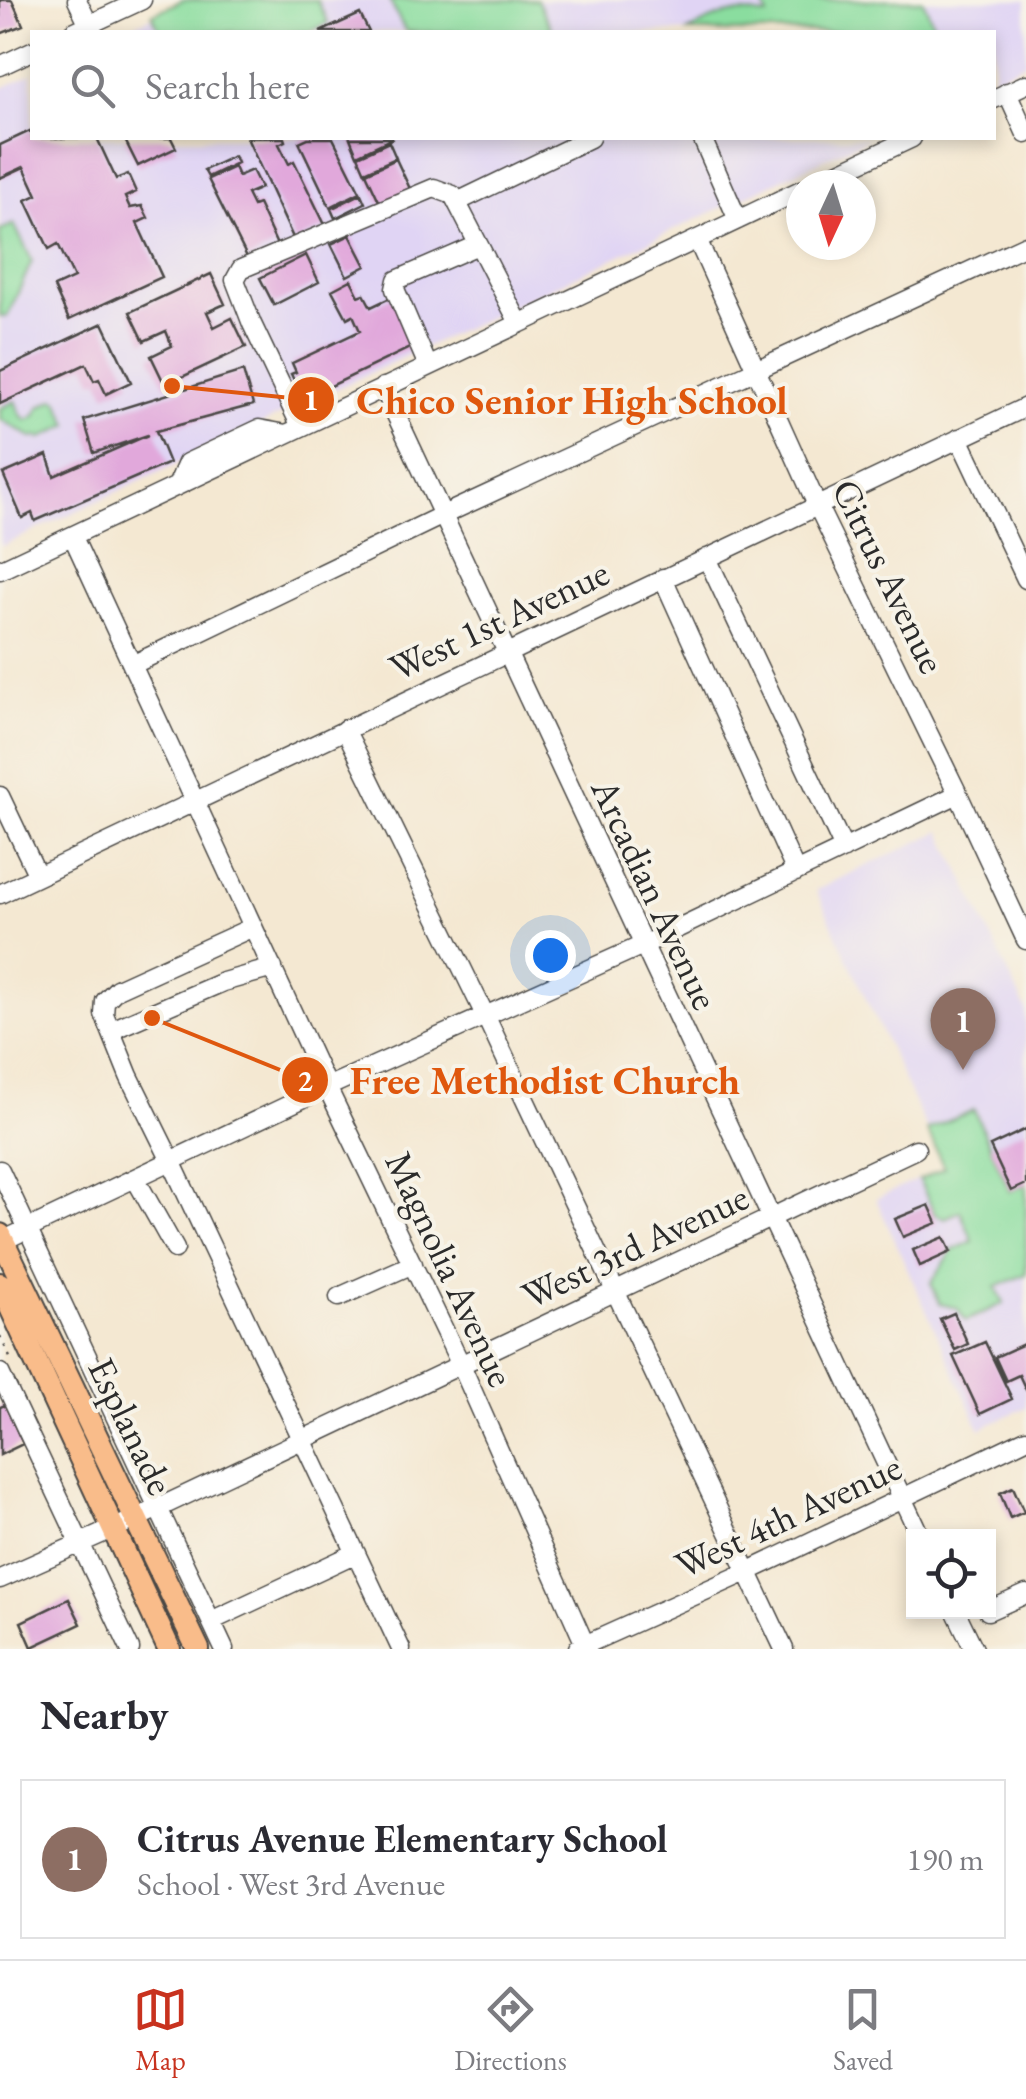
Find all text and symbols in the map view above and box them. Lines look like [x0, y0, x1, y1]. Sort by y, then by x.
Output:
search box [30, 30, 996, 140]
icon: search [65, 58, 120, 113]
text: Search here [145, 61, 310, 110]
north arrow [786, 170, 876, 260]
callout: Chico Senior High School [286, 365, 807, 435]
text: Chico Senior High School [356, 374, 788, 426]
text: 1 [303, 380, 319, 419]
street label: Citrus Avenue [821, 471, 957, 681]
street label: West 1st Avenue [381, 547, 616, 692]
street label: Arcadian Avenue [580, 769, 730, 1017]
your location [525, 930, 576, 981]
pin: 1 [930, 988, 996, 1070]
callout: Free Methodist Church [280, 1045, 761, 1115]
text: Free Methodist Church [350, 1054, 740, 1106]
text: 2 [297, 1061, 313, 1100]
street label: Magnolia Avenue [375, 1143, 526, 1394]
street label: West 3rd Avenue [514, 1172, 756, 1319]
street label: Esplanade [77, 1349, 186, 1502]
street label: West 4th Avenue [667, 1442, 909, 1589]
map controls [906, 1529, 996, 1619]
button: locate [906, 1529, 996, 1619]
text: Nearby [40, 1687, 169, 1742]
text: Citrus Avenue Elementary School [137, 1814, 668, 1863]
text: 1 [66, 1838, 83, 1880]
text: 190 m [907, 1838, 984, 1880]
text: School · West 3rd Avenue [137, 1863, 445, 1905]
tab: Map [133, 1982, 188, 2078]
tab: Directions [454, 1982, 567, 2078]
tab: Saved [833, 1982, 893, 2078]

